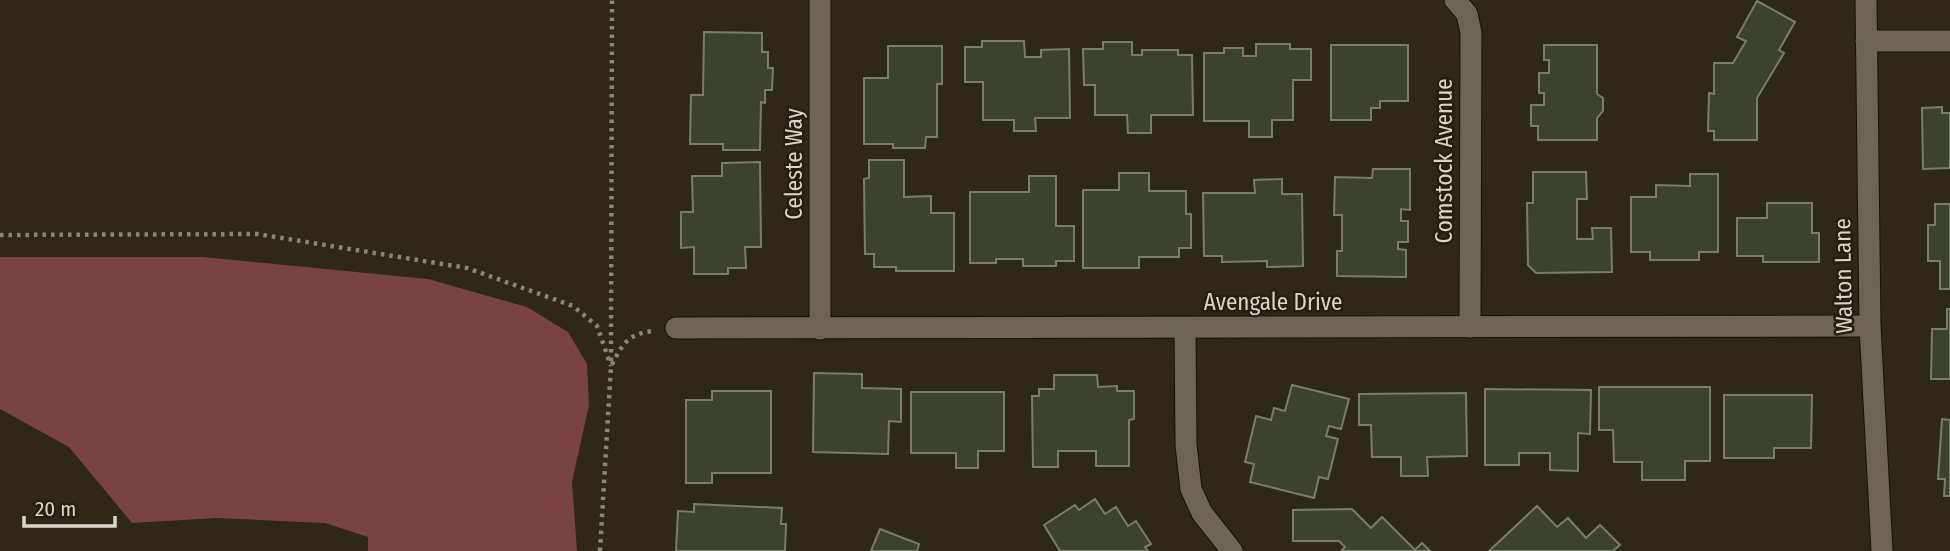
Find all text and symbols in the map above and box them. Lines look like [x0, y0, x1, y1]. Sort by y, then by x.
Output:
street label: Comstock Avenue [1430, 78, 1458, 244]
street label: Celeste Way [780, 108, 808, 220]
street label: Walton Lane [1828, 218, 1858, 334]
street label: Avengale Drive [1204, 288, 1342, 316]
scale bar [24, 484, 116, 528]
text: 20 m [35, 496, 76, 522]

